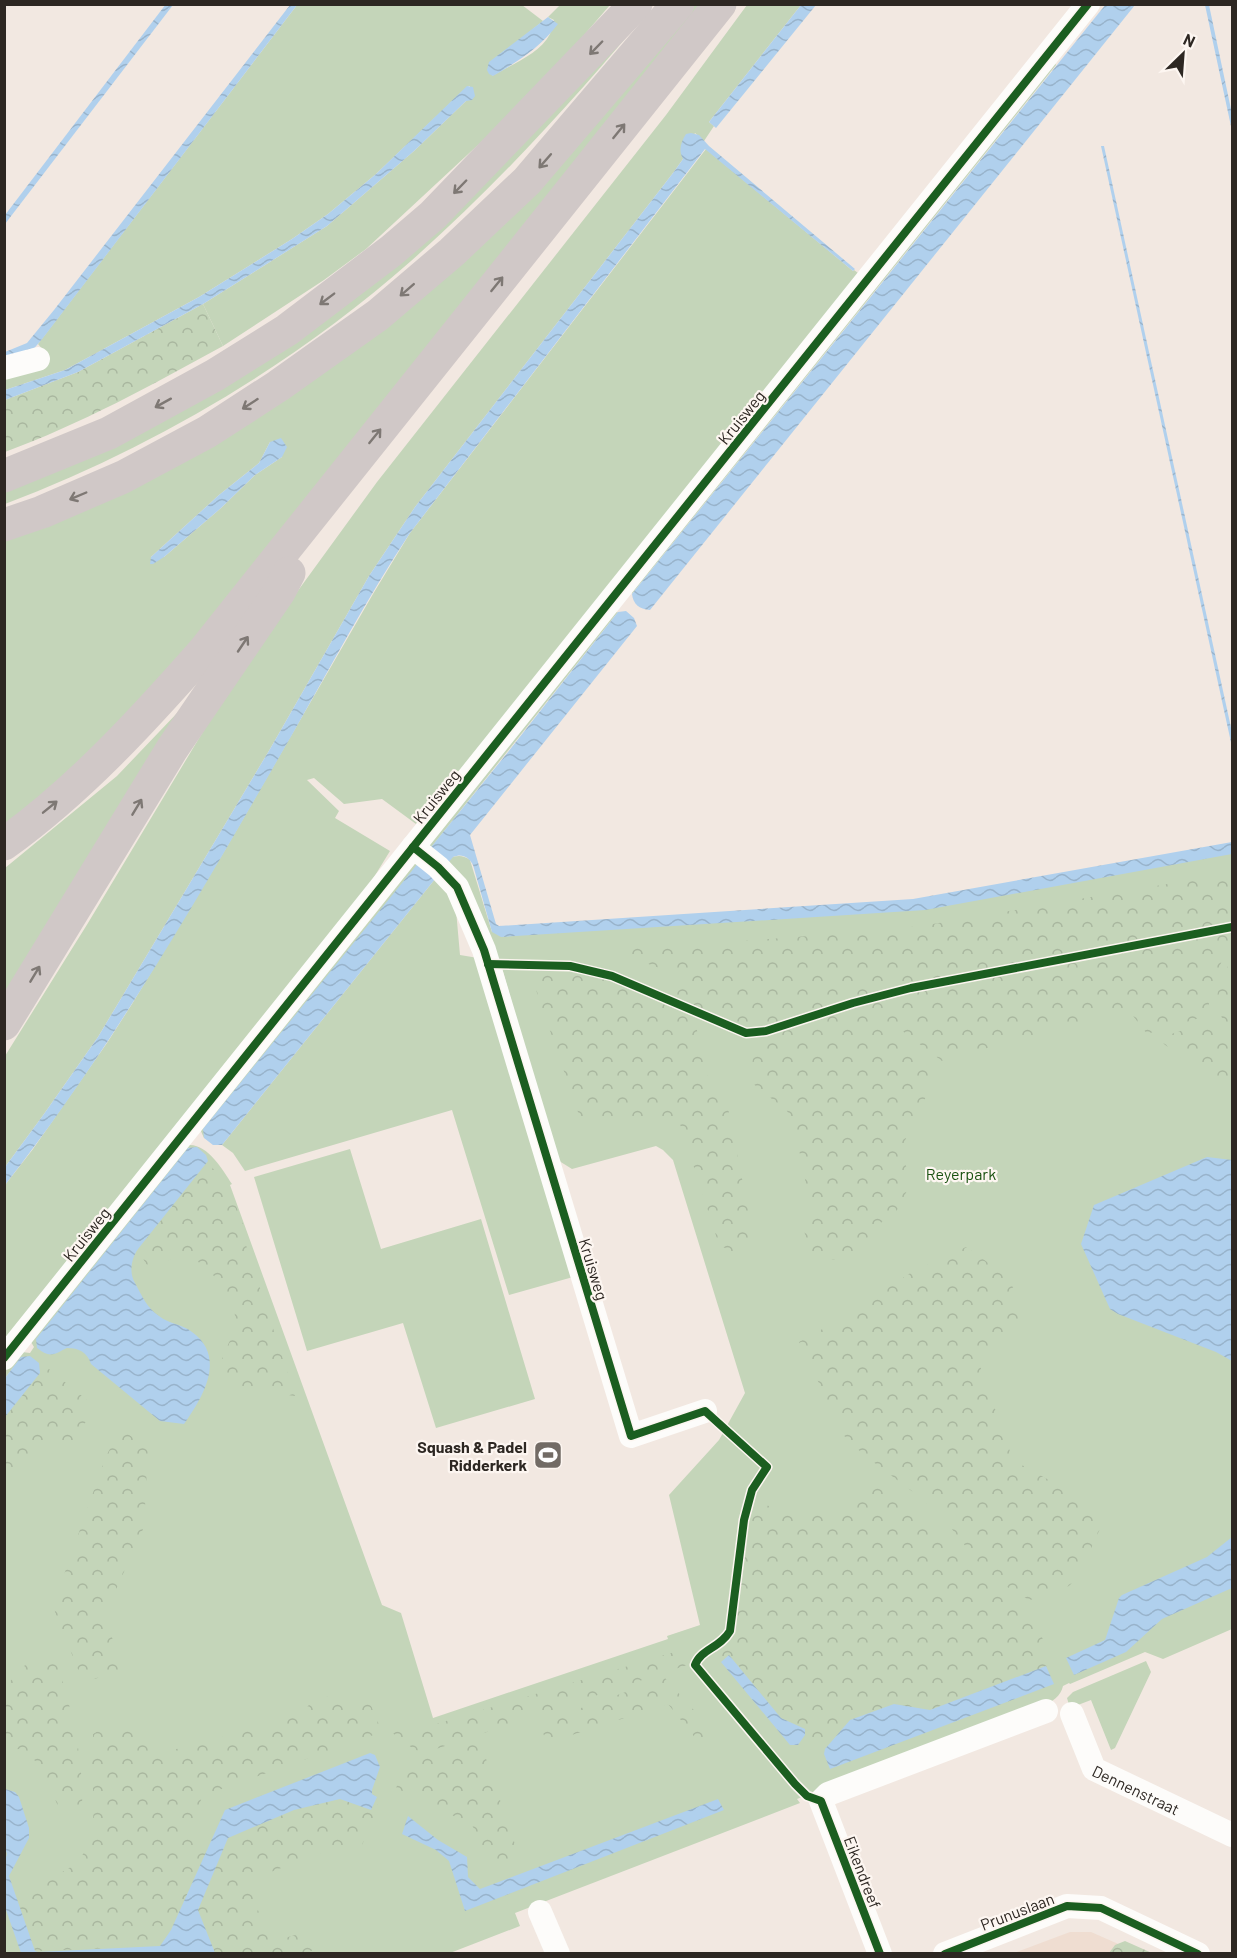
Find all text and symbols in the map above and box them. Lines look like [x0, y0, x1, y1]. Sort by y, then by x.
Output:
north arrow [1153, 24, 1213, 84]
text: N [1181, 29, 1198, 51]
one-way arrow [589, 40, 604, 55]
one-way arrow [612, 124, 625, 140]
one-way arrow [538, 153, 552, 168]
one-way arrow [453, 180, 468, 195]
one-way arrow [490, 276, 503, 292]
one-way arrow [400, 283, 415, 297]
one-way arrow [320, 293, 336, 305]
street label: Kruisweg [714, 386, 768, 448]
one-way arrow [155, 397, 172, 409]
one-way arrow [241, 398, 258, 411]
one-way arrow [369, 429, 382, 445]
one-way arrow [70, 491, 88, 503]
one-way arrow [237, 636, 250, 653]
street label: Kruisweg [409, 765, 463, 827]
one-way arrow [131, 799, 143, 816]
one-way arrow [42, 801, 58, 814]
one-way arrow [30, 966, 42, 983]
park label: Reyerpark [926, 1164, 996, 1183]
street label: Kruisweg [59, 1203, 113, 1265]
street label: Kruisweg [576, 1236, 612, 1302]
place label: Squash & Padel Ridderkerk [417, 1437, 527, 1474]
sports icon: Squash & Padel Ridderkerk [532, 1439, 564, 1471]
street label: Dennenstraat [1090, 1760, 1183, 1818]
street label: Eikendreef [841, 1833, 886, 1911]
street label: Prunuslaan [977, 1888, 1057, 1934]

